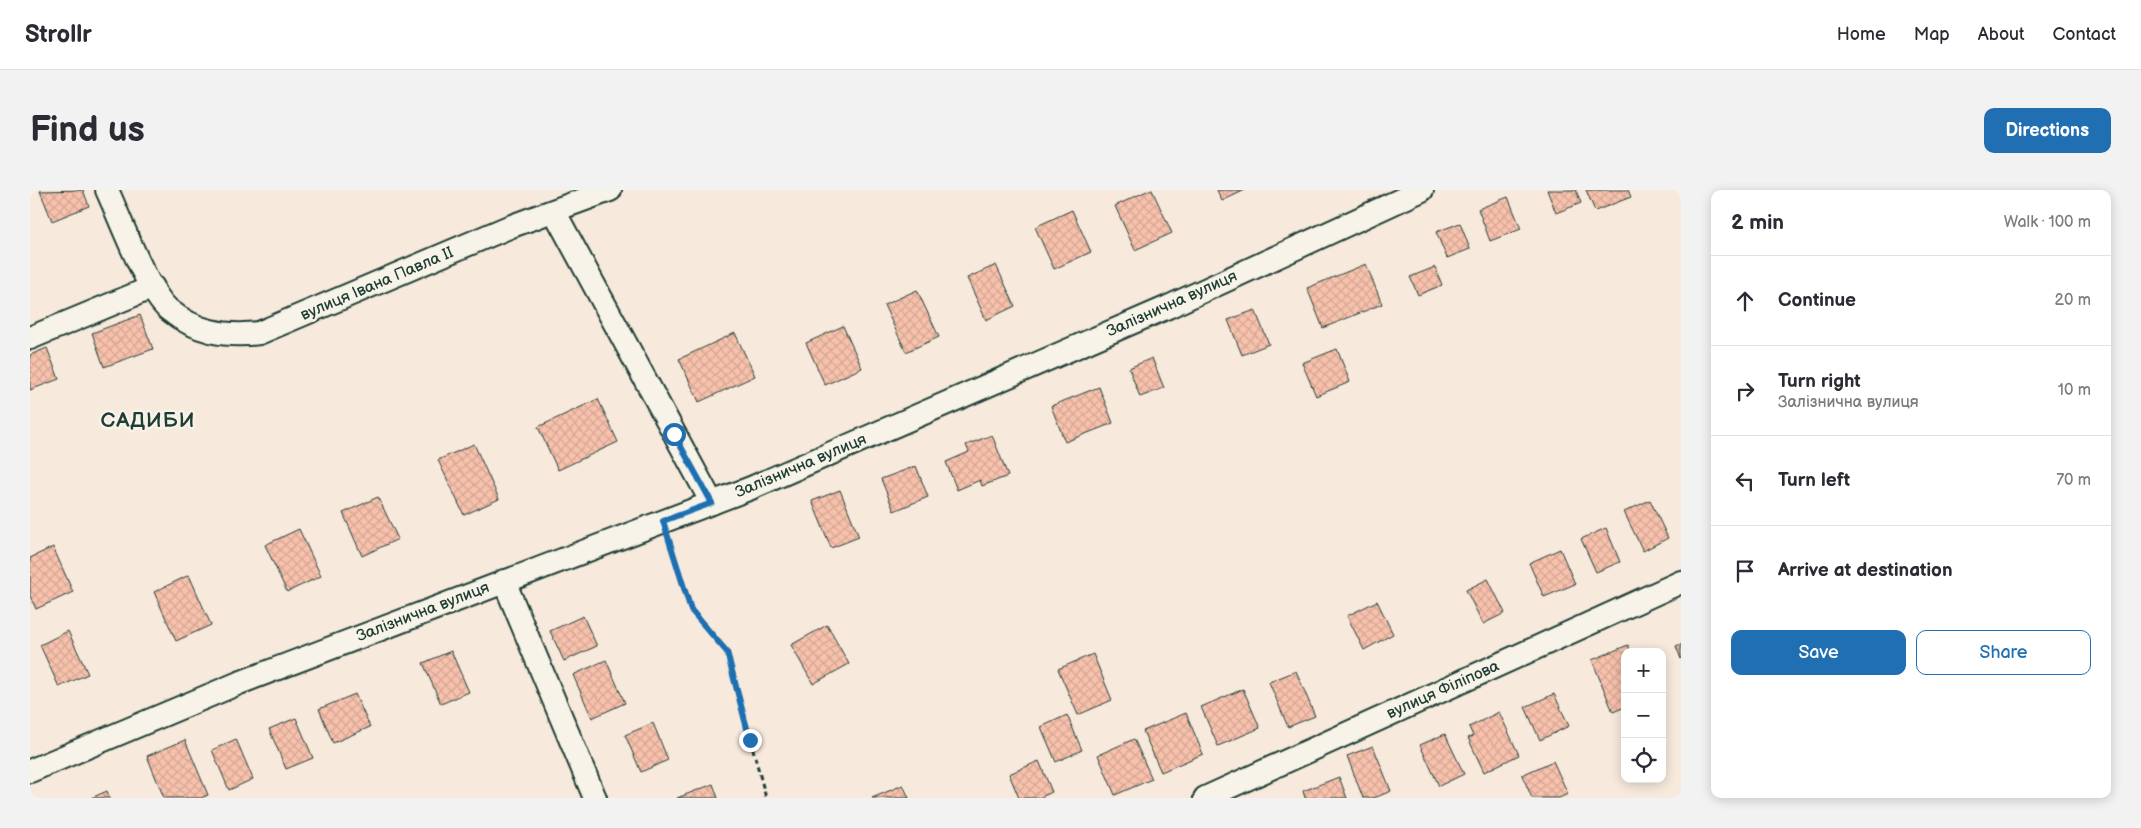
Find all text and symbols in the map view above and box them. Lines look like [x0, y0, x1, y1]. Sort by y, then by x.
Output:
text: Strollr [25, 20, 92, 49]
text: Home [1837, 24, 1886, 45]
text: Map [1914, 24, 1950, 45]
text: About [1978, 24, 2025, 45]
text: Contact [2053, 24, 2116, 45]
button: Directions [1984, 108, 2111, 153]
text: Find us [30, 109, 145, 152]
text: 2 min [1731, 210, 1784, 235]
text: Walk · 100 m [2004, 213, 2091, 232]
street label: вулиця Івана Павла II [298, 243, 456, 325]
street label: Залізнична вулиця [1104, 267, 1240, 341]
icon: ahead [1731, 287, 1759, 315]
text: Continue [1778, 289, 1856, 312]
text: 20 m [2055, 291, 2091, 310]
text: Turn right [1778, 370, 1861, 393]
icon: right [1731, 377, 1759, 405]
text: 10 m [2058, 381, 2091, 400]
text: Залізнична вулиця [1778, 393, 1919, 412]
district label: САДИБИ [101, 408, 195, 433]
route start [663, 423, 686, 446]
street label: Залізнична вулиця [733, 430, 870, 502]
icon: left [1731, 467, 1759, 495]
text: Turn left [1778, 469, 1850, 492]
text: 70 m [2056, 471, 2091, 490]
icon: arrive [1731, 557, 1759, 585]
text: Arrive at destination [1778, 559, 1953, 582]
street label: Залізнична вулиця [354, 578, 492, 646]
button: Save [1731, 630, 1906, 675]
button: Share [1916, 630, 2091, 675]
map controls [1621, 648, 1666, 783]
button: + [1621, 648, 1666, 693]
street label: вулиця Філіпова [1384, 656, 1503, 723]
button: − [1621, 693, 1666, 738]
route end [739, 729, 762, 752]
button: locate [1621, 738, 1666, 783]

